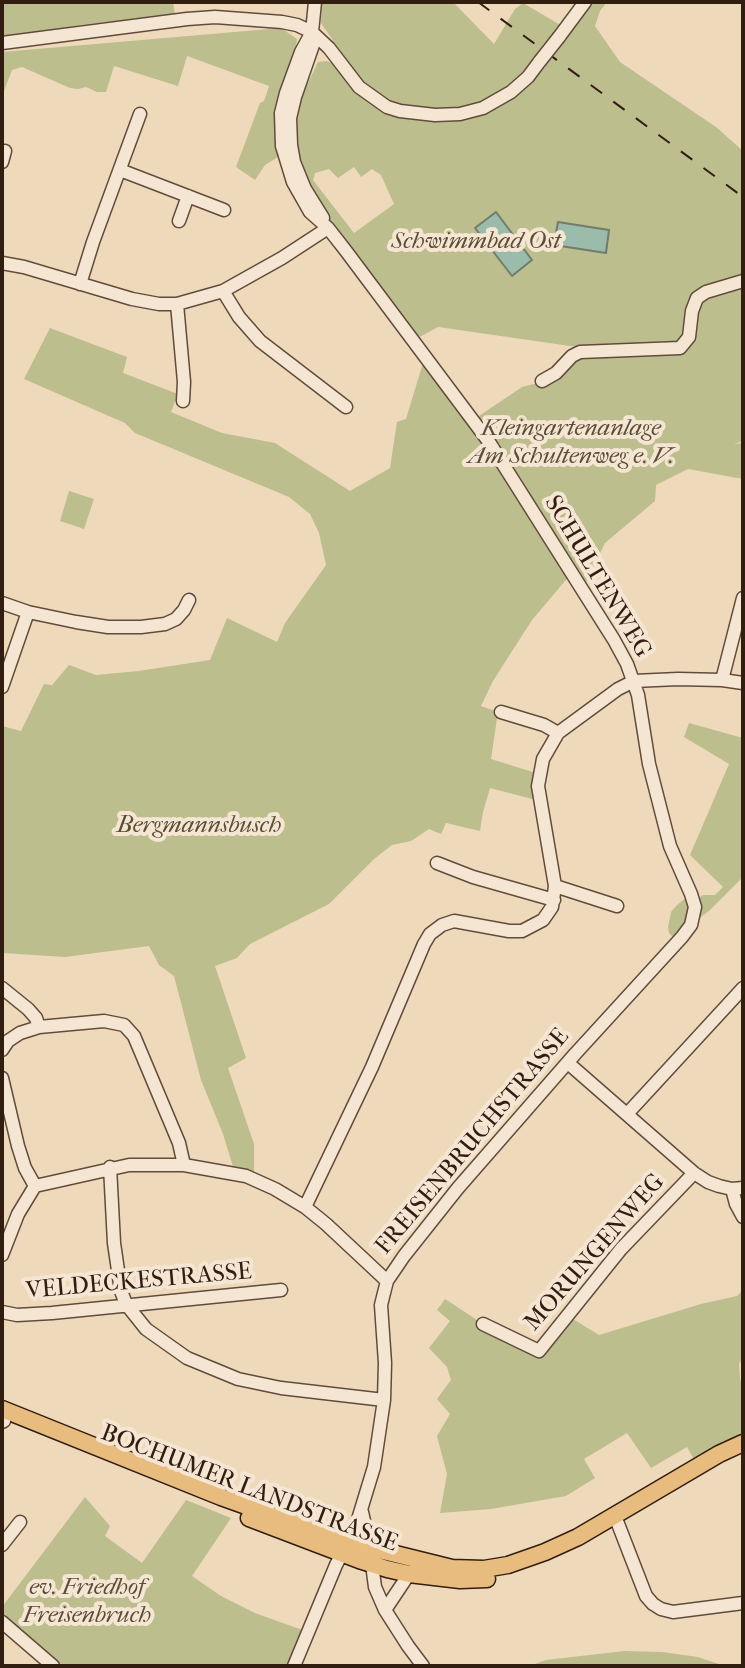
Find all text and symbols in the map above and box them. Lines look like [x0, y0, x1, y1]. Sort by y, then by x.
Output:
park label: Schwimmbad Ost [391, 228, 561, 256]
park label: Kleingartenanlage Am Schultenweg e. V. [468, 415, 674, 471]
street label: SCHULTENWEG [537, 491, 657, 663]
park label: Bergmannsbusch [117, 812, 281, 840]
street label: FREISENBRUCHSTRASSE [370, 1023, 576, 1261]
street label: MORUNGENWEG [519, 1169, 671, 1337]
street label: VELDECKESTRASSE [25, 1258, 253, 1306]
street label: BOCHUMER LANDSTRASSE [97, 1419, 401, 1559]
park label: ev. Friedhof Freisenbruch [23, 1574, 151, 1630]

